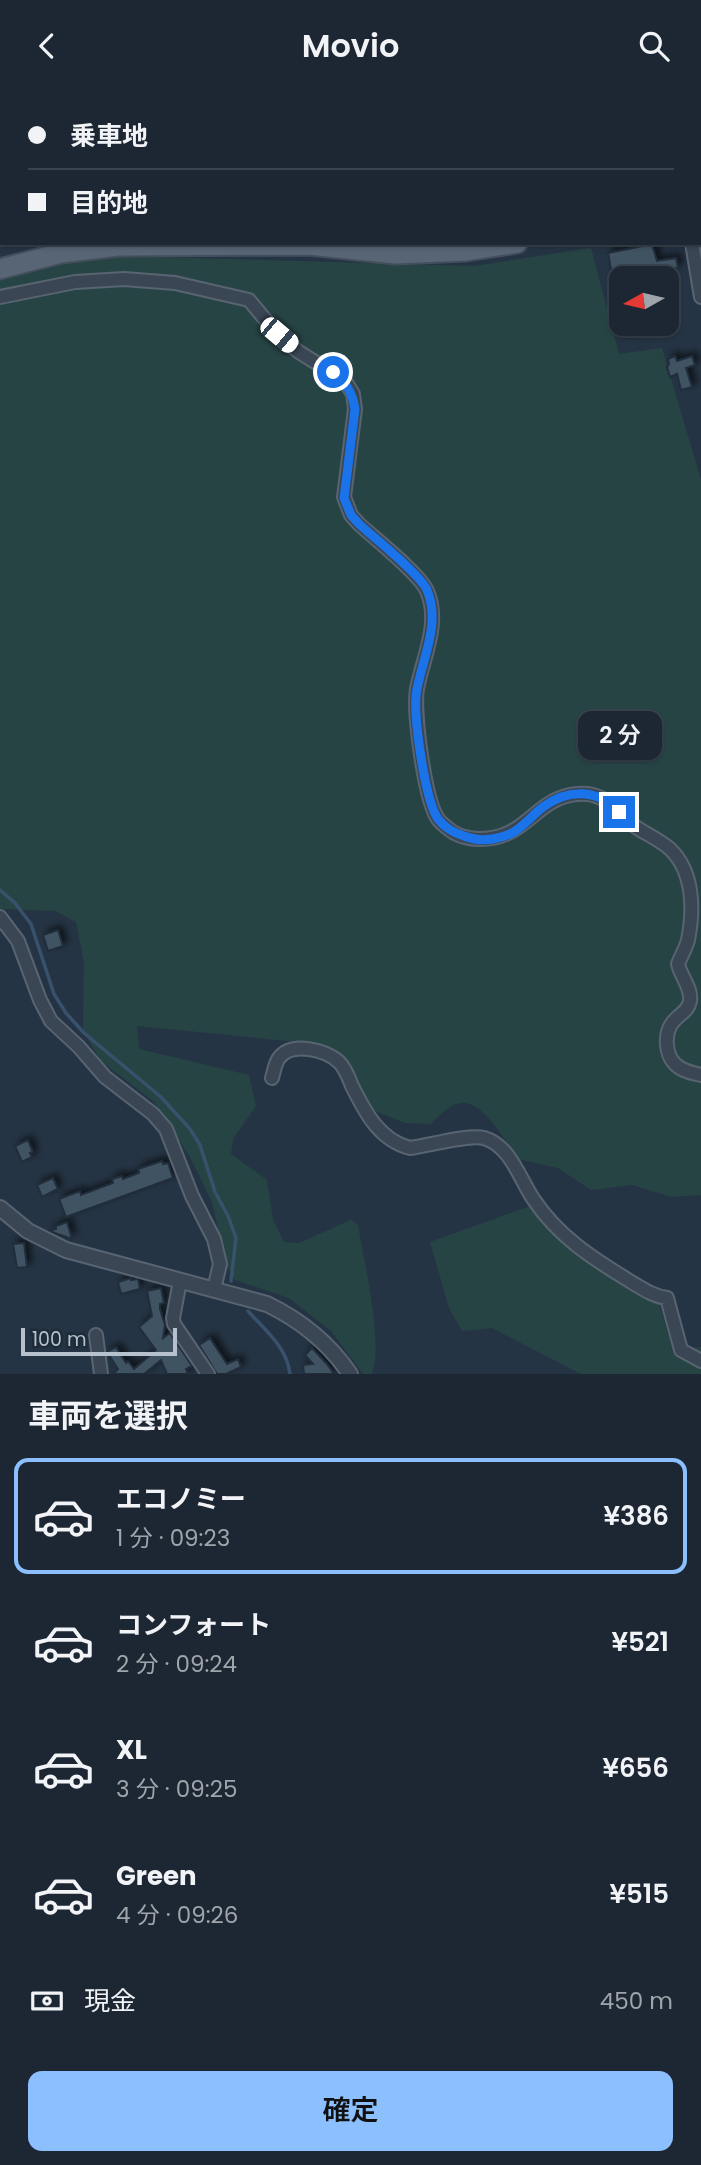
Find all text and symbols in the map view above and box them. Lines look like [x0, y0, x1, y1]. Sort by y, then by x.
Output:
text: Movio [302, 23, 399, 68]
icon: back [28, 27, 66, 65]
icon: search [635, 27, 673, 65]
text: 乗車地 [70, 118, 148, 154]
text: 目的地 [70, 185, 148, 221]
north arrow [609, 266, 679, 336]
map controls [609, 266, 679, 336]
car [257, 313, 302, 357]
route start [317, 356, 349, 388]
callout: 2 分 [577, 711, 661, 759]
text: 2 分 [599, 719, 641, 751]
route end [603, 796, 635, 828]
scale bar [21, 1325, 177, 1357]
text: 100 m [32, 1326, 87, 1353]
text: 車両を選択 [28, 1393, 188, 1438]
text: エコノミー [116, 1481, 246, 1517]
icon: car [32, 1485, 95, 1548]
text: ¥386 [604, 1498, 669, 1534]
text: 1 分 · 09:23 [116, 1522, 230, 1554]
text: コンフォート [116, 1607, 271, 1643]
icon: car [32, 1611, 95, 1674]
text: ¥521 [611, 1624, 669, 1660]
text: 2 分 · 09:24 [116, 1648, 237, 1680]
text: XL [116, 1732, 147, 1768]
icon: car [32, 1737, 95, 1800]
text: ¥656 [602, 1750, 669, 1786]
text: 3 分 · 09:25 [116, 1773, 237, 1805]
text: Green [116, 1858, 197, 1894]
icon: car [32, 1863, 95, 1926]
text: ¥515 [610, 1876, 669, 1912]
text: 4 分 · 09:26 [116, 1899, 238, 1931]
icon: cash [28, 1982, 66, 2020]
text: 現金 [84, 1983, 136, 2019]
text: 450 m [600, 1985, 673, 2017]
button: 確定 [28, 2071, 673, 2151]

